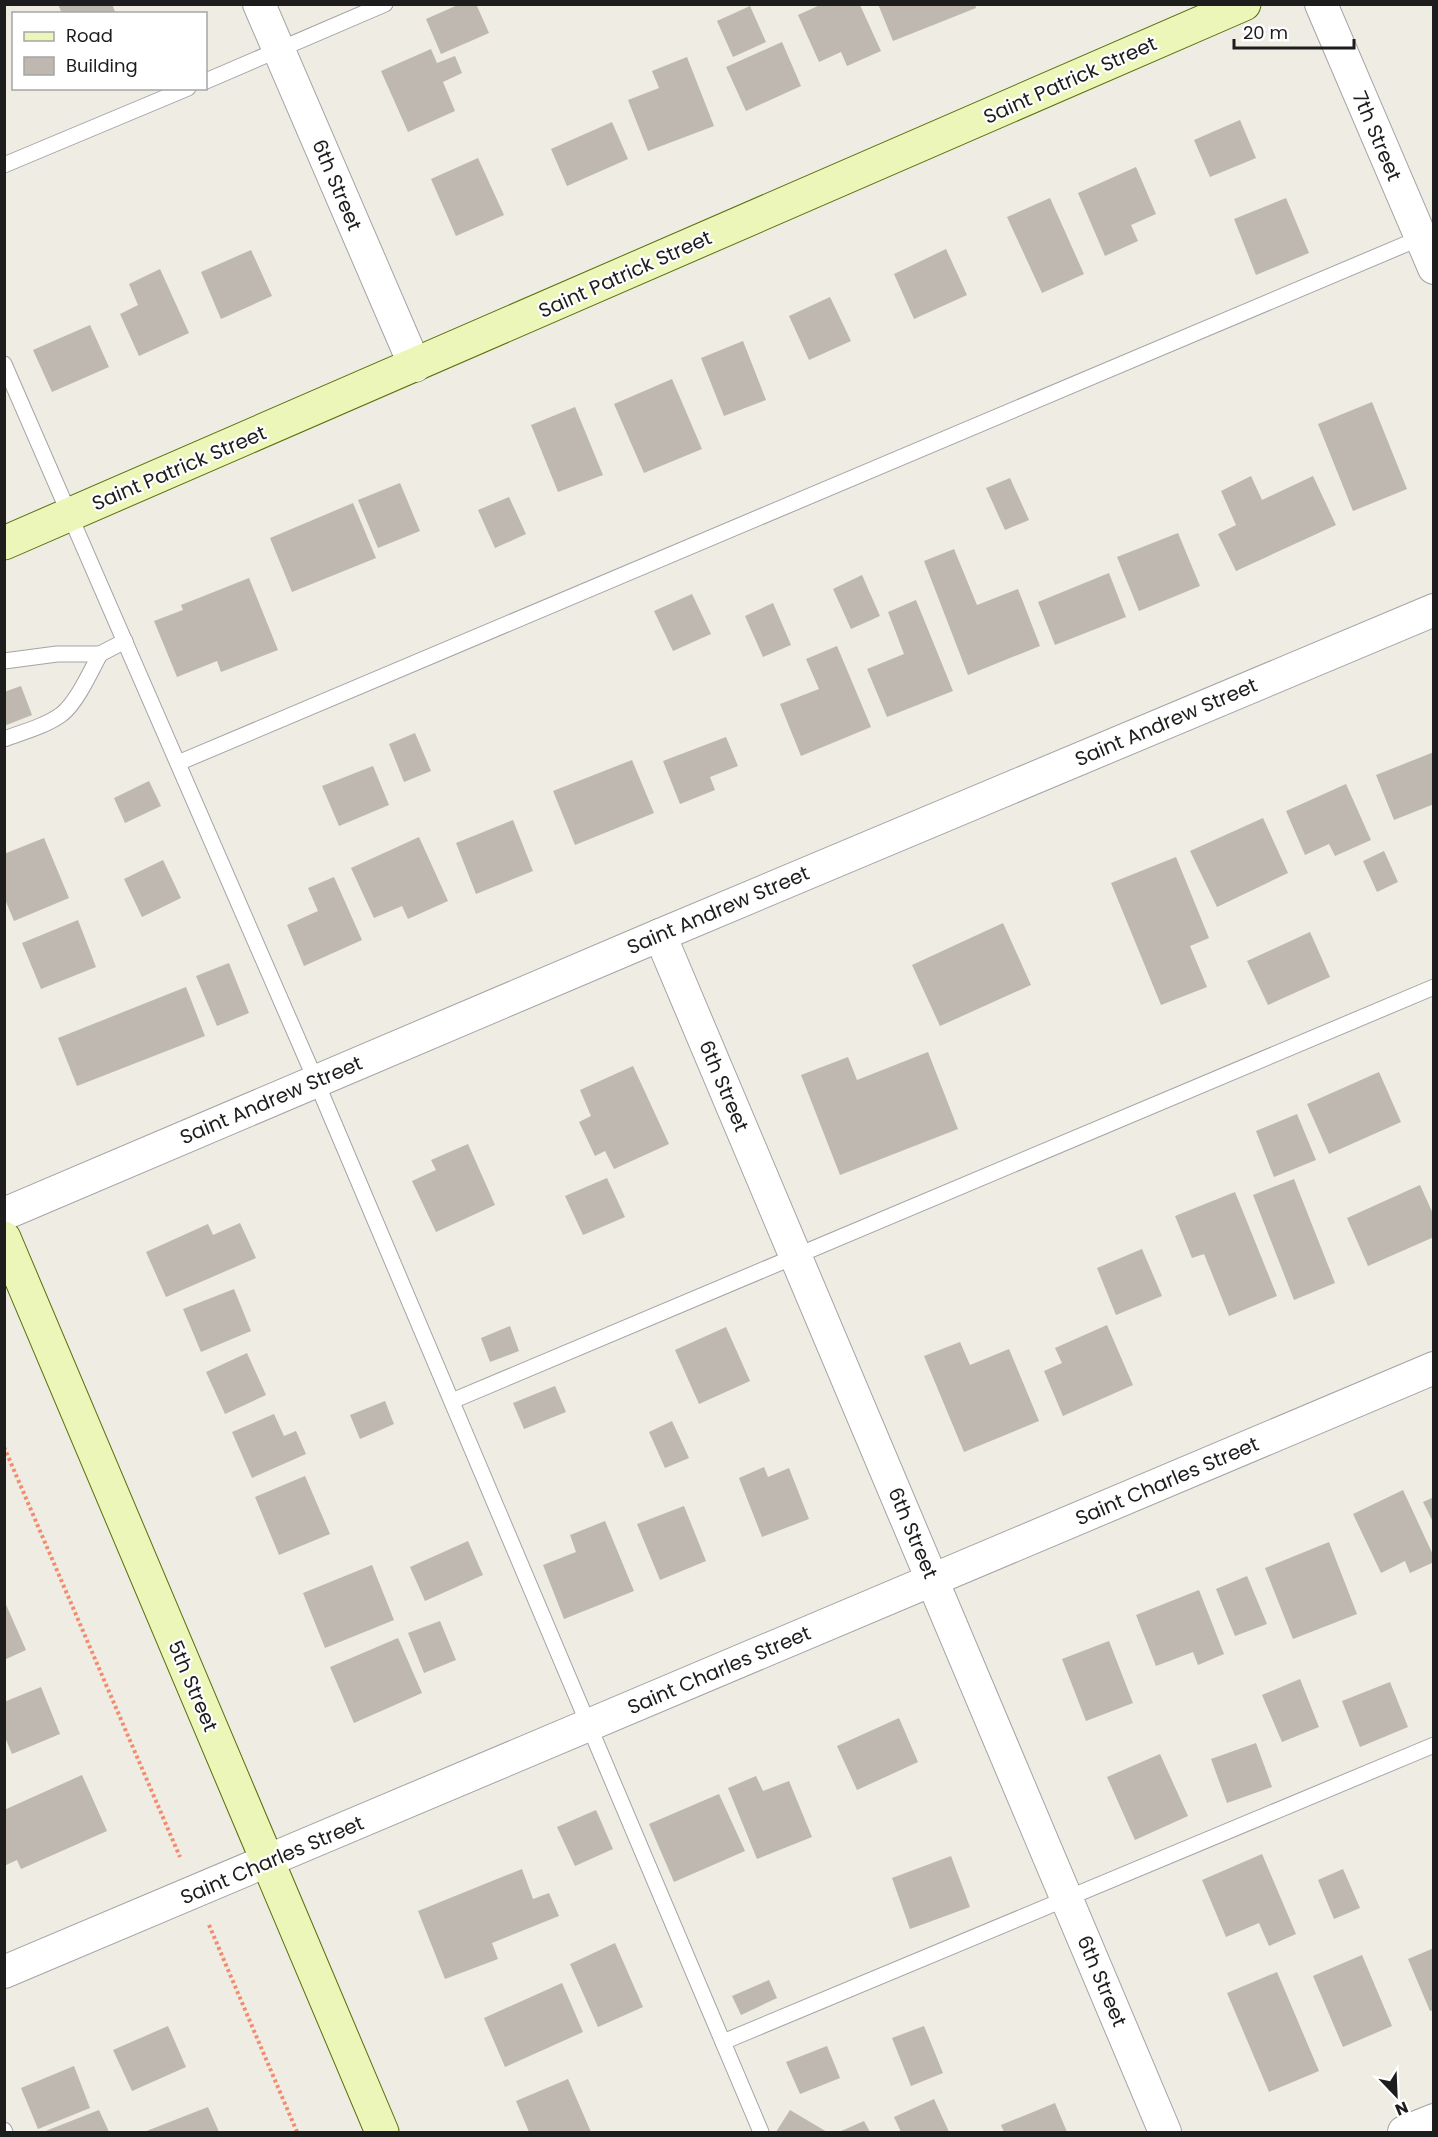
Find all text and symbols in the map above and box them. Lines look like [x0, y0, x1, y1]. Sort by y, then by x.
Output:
legend [12, 12, 207, 90]
scale bar [1234, 12, 1354, 50]
text: 20 m [1243, 20, 1288, 45]
text: Road [66, 23, 113, 48]
street label: Saint Patrick Street [979, 29, 1161, 131]
text: Building [66, 53, 138, 78]
street label: 7th Street [1346, 87, 1408, 185]
street label: 6th Street [305, 135, 369, 235]
street label: Saint Patrick Street [534, 223, 716, 325]
street label: Saint Patrick Street [88, 419, 270, 517]
street label: Saint Andrew Street [1071, 671, 1261, 773]
street label: Saint Andrew Street [623, 859, 813, 961]
street label: 6th Street [692, 1036, 756, 1136]
street label: Saint Andrew Street [176, 1049, 366, 1151]
street label: Saint Charles Street [1071, 1430, 1263, 1532]
street label: 6th Street [881, 1483, 945, 1583]
street label: Saint Charles Street [623, 1619, 815, 1721]
street label: 5th Street [161, 1636, 225, 1736]
street label: Saint Charles Street [176, 1809, 368, 1911]
street label: 6th Street [1070, 1931, 1134, 2031]
north arrow [1366, 2065, 1426, 2125]
text: N [1392, 2095, 1412, 2121]

